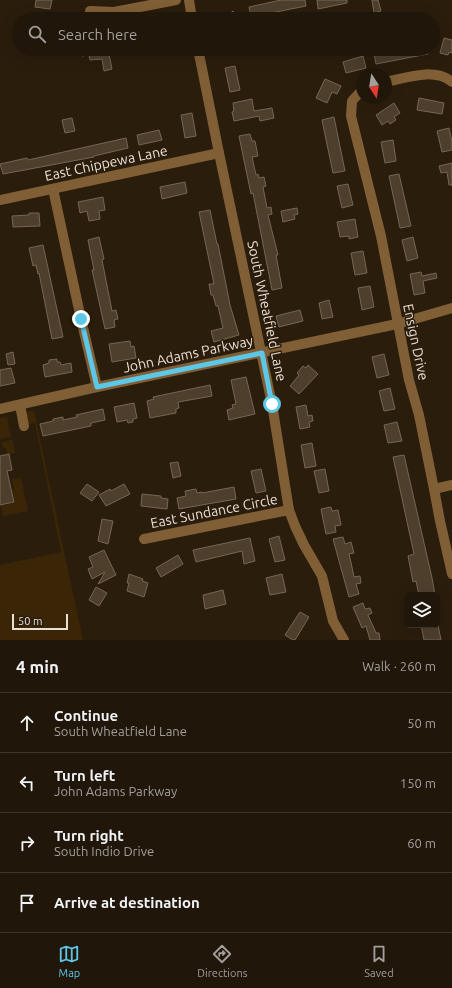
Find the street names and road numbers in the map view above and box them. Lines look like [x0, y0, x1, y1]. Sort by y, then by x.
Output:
street label: East Chippewa Lane [43, 142, 169, 184]
street label: South Wheatfield Lane [244, 239, 290, 383]
street label: Ensign Drive [400, 302, 432, 382]
street label: John Adams Parkway [121, 332, 255, 376]
street label: East Sundance Circle [149, 491, 279, 531]

